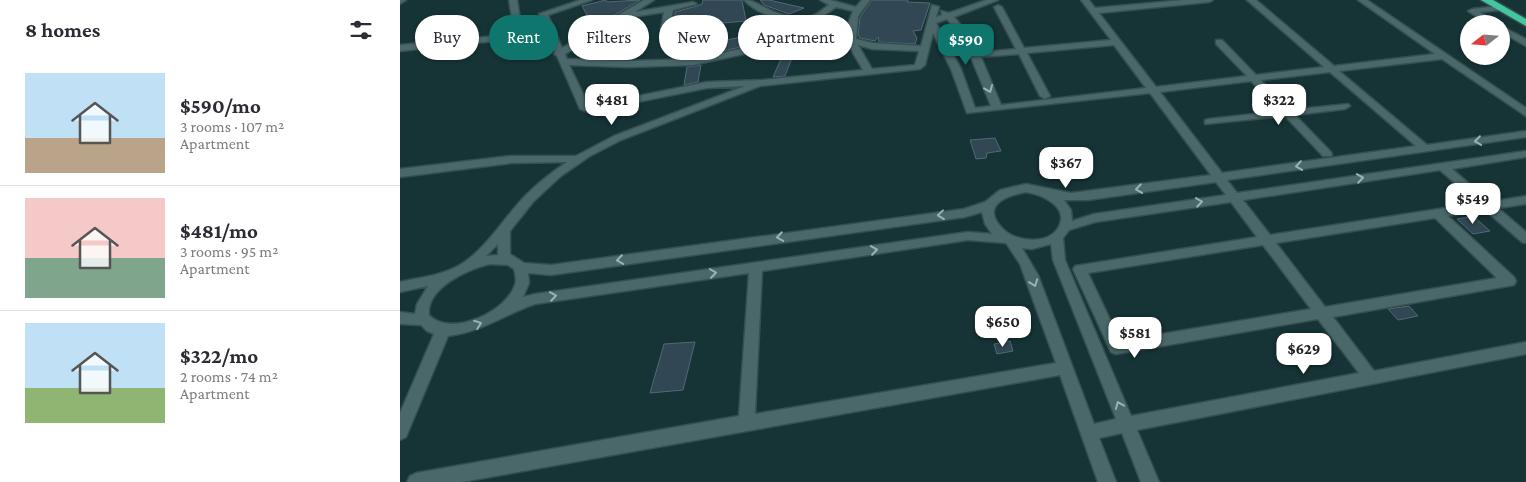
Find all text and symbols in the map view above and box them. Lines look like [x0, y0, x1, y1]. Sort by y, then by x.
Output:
chip: Buy [415, 15, 479, 60]
chip: Rent [489, 15, 558, 60]
chip: Filters [568, 15, 649, 60]
chip: New [659, 15, 728, 60]
chip: Apartment [738, 15, 853, 60]
north arrow [1460, 15, 1510, 65]
map controls [1460, 15, 1510, 65]
icon: filters [347, 16, 375, 44]
text: 8 homes [25, 18, 100, 42]
pin: $590 [936, 23, 996, 66]
text: $590 [949, 31, 983, 48]
pin: $481 [582, 84, 642, 126]
one-way arrow [983, 84, 994, 93]
pin: $322 [1249, 84, 1309, 126]
text: $481 [596, 91, 628, 108]
text: $322 [1263, 91, 1295, 108]
icon: home [65, 93, 125, 153]
text: $590/mo [180, 94, 261, 118]
text: 3 rooms · 107 m² [180, 118, 284, 135]
text: Apartment [180, 135, 250, 152]
one-way arrow [1473, 135, 1481, 146]
pin: $367 [1036, 146, 1096, 189]
text: $367 [1050, 154, 1082, 171]
one-way arrow [1295, 160, 1303, 171]
one-way arrow [1356, 174, 1364, 184]
pin: $549 [1443, 182, 1503, 225]
one-way arrow [1134, 183, 1142, 194]
text: $549 [1456, 190, 1490, 207]
one-way arrow [1195, 198, 1204, 208]
one-way arrow [937, 209, 945, 220]
icon: home [65, 218, 125, 278]
text: $481/mo [180, 219, 258, 243]
one-way arrow [776, 231, 784, 242]
text: 3 rooms · 95 m² [180, 243, 278, 260]
one-way arrow [870, 245, 879, 255]
one-way arrow [615, 254, 623, 265]
text: Apartment [180, 260, 250, 277]
one-way arrow [709, 268, 718, 278]
one-way arrow [1028, 279, 1038, 287]
one-way arrow [549, 291, 557, 302]
pin: $650 [973, 306, 1033, 348]
text: $650 [986, 313, 1020, 330]
pin: $581 [1105, 316, 1165, 359]
one-way arrow [473, 320, 481, 330]
text: $581 [1119, 324, 1151, 341]
pin: $629 [1274, 332, 1334, 375]
text: $629 [1287, 340, 1321, 357]
icon: home [65, 343, 125, 403]
text: $322/mo [180, 344, 258, 368]
text: 2 rooms · 74 m² [180, 368, 278, 385]
text: Apartment [180, 385, 250, 402]
one-way arrow [1114, 401, 1124, 409]

